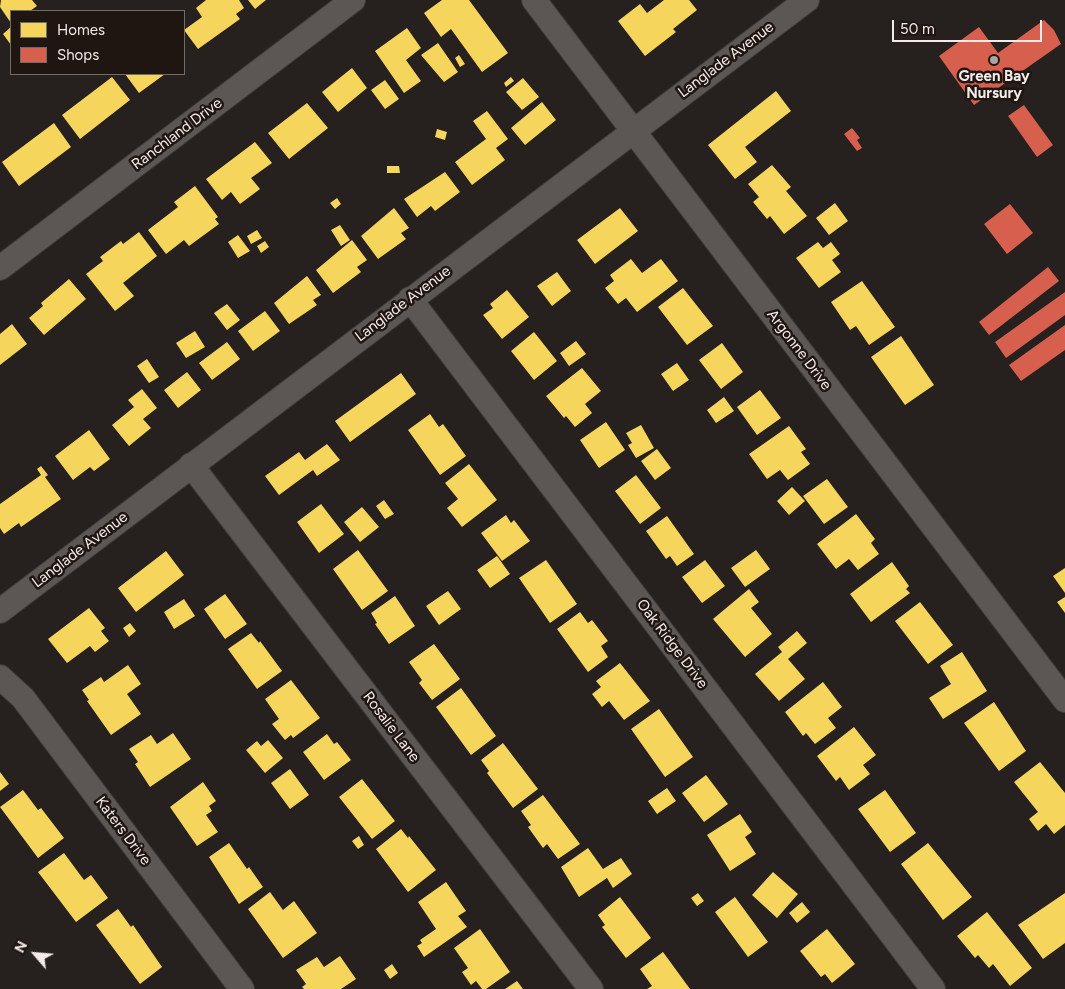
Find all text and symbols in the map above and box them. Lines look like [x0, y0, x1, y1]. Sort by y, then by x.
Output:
legend [10, 10, 185, 75]
scale bar [895, 10, 1045, 42]
street label: Langlade Avenue [675, 18, 777, 102]
text: 50 m [900, 20, 935, 38]
text: Homes [57, 21, 105, 39]
text: Shops [57, 46, 99, 64]
marker: Green Bay Nursury [988, 54, 1000, 66]
place label: Green Bay Nursury [958, 68, 1030, 103]
street label: Ranchland Drive [128, 94, 226, 174]
street label: Langlade Avenue [352, 262, 454, 346]
street label: Argonne Drive [763, 306, 835, 394]
street label: Langlade Avenue [29, 508, 131, 592]
street label: Oak Ridge Drive [633, 596, 711, 692]
street label: Rosalie Lane [359, 688, 423, 766]
street label: Katers Drive [91, 793, 155, 869]
north arrow [10, 929, 60, 979]
text: N [11, 938, 31, 956]

